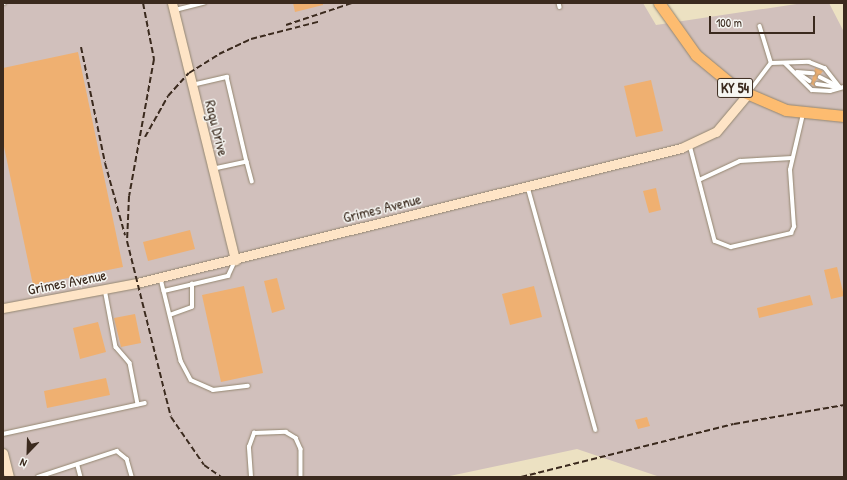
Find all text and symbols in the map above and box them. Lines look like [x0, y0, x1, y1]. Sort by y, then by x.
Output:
scale bar [711, 8, 817, 34]
text: 100 m [716, 14, 742, 31]
road number: KY 54 [717, 76, 753, 100]
street label: Ragu Drive [201, 98, 233, 158]
street label: Grimes Avenue [341, 190, 423, 226]
street label: Grimes Avenue [26, 266, 108, 298]
north arrow [8, 432, 48, 472]
text: N [18, 455, 29, 471]

